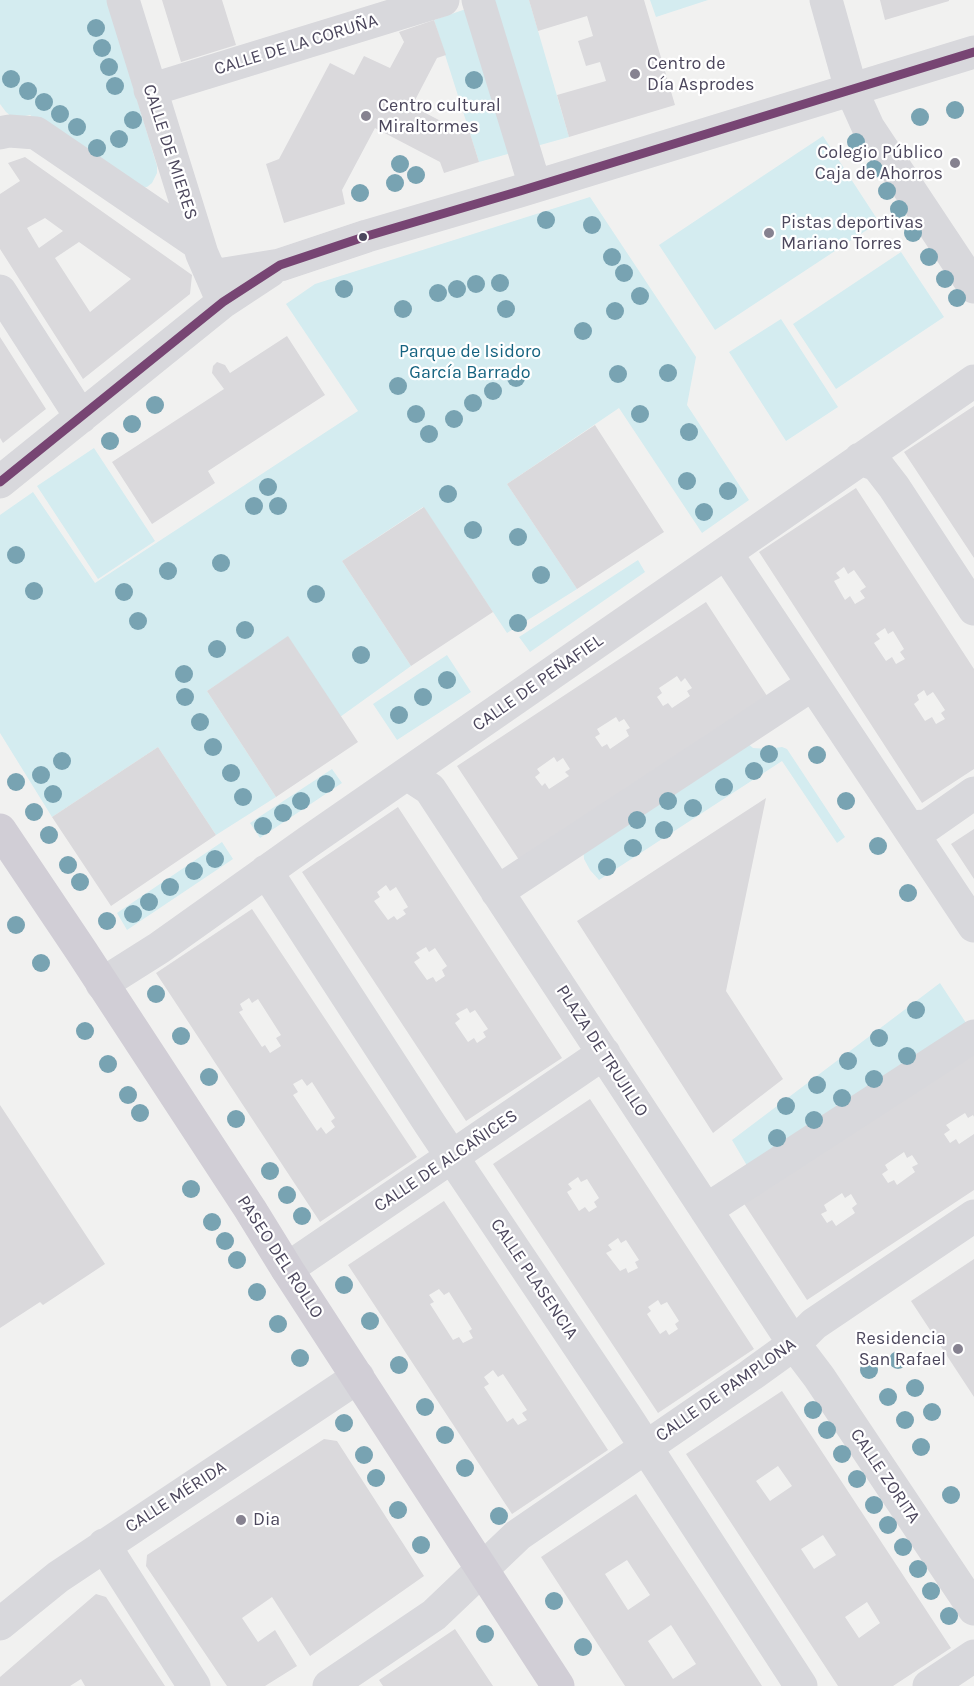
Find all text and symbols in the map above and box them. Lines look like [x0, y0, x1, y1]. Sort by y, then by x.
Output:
street label: CALLE DE LA CORUÑA [212, 10, 380, 80]
place label: Centro de Día Asprodes [647, 53, 754, 96]
marker: Centro de Día Asprodes [628, 67, 642, 81]
street label: CALLE DE MIERES [138, 81, 202, 223]
place label: Centro cultural Miraltormes [378, 95, 501, 138]
marker: Centro cultural Miraltormes [359, 109, 373, 123]
place label: Colegio Público Caja de Ahorros [815, 142, 943, 184]
marker: Colegio Público Caja de Ahorros [948, 156, 962, 170]
place label: Pistas deportivas Mariano Torres [781, 212, 924, 254]
marker: Pistas deportivas Mariano Torres [762, 226, 776, 240]
unlabelled marker [357, 231, 369, 243]
park label: Parque de Isidoro García Barrado [399, 341, 541, 384]
street label: CALLE DE PEÑAFIEL [468, 630, 608, 736]
street label: PLAZA DE TRUJILLO [551, 981, 653, 1121]
street label: CALLE DE ALCAÑICES [370, 1105, 522, 1217]
street label: PASEO DEL ROLLO [232, 1191, 328, 1323]
street label: CALLE PLASENCIA [486, 1214, 582, 1344]
place label: Residencia San Rafael [856, 1328, 946, 1370]
street label: CALLE DE PAMPLONA [652, 1333, 800, 1447]
marker: Residencia San Rafael [951, 1342, 965, 1356]
street label: CALLE ZORITA [845, 1425, 925, 1527]
street label: CALLE MÉRIDA [121, 1456, 231, 1538]
place label: Dia [253, 1509, 280, 1531]
marker: Dia [234, 1513, 248, 1527]

